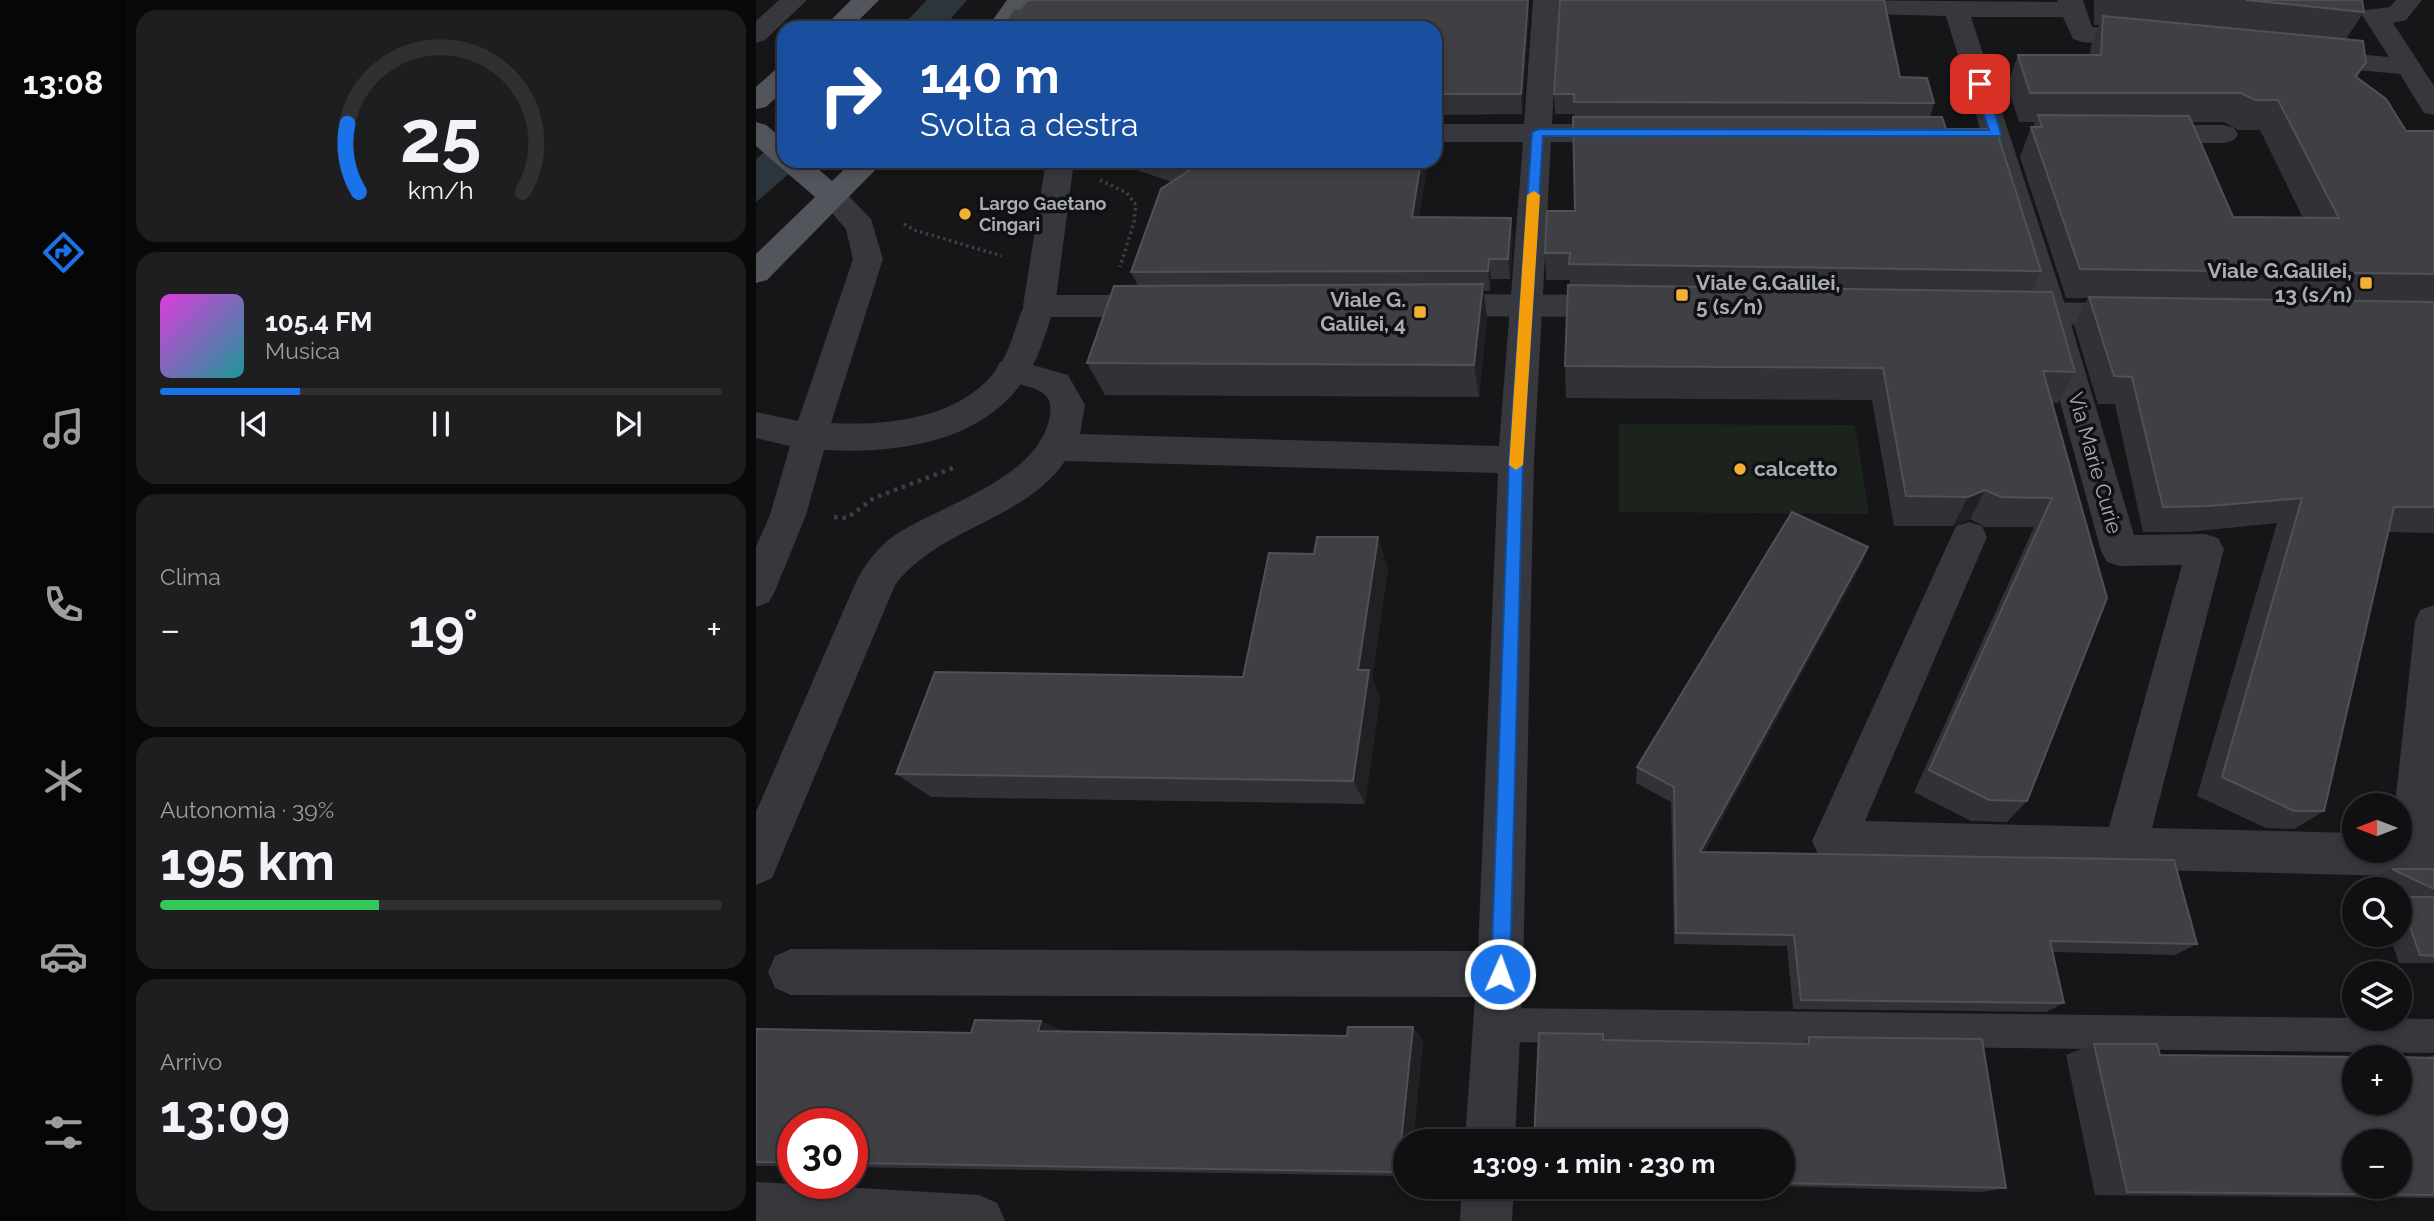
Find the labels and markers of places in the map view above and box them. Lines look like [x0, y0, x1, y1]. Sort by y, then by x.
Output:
pin [1950, 54, 2010, 114]
place label: Largo Gaetano Cingari [979, 193, 1107, 235]
marker: Largo Gaetano Cingari [957, 206, 973, 222]
place label: Viale G.Galilei, 13 (s/n) [2208, 258, 2352, 307]
place label: Viale G.Galilei, 5 (s/n) [1696, 270, 1840, 319]
marker: Viale G.Galilei, 13 (s/n) [2358, 275, 2374, 291]
place label: Viale G. Galilei, 4 [1320, 287, 1406, 336]
marker: Viale G.Galilei, 5 (s/n) [1674, 287, 1690, 303]
marker: Viale G. Galilei, 4 [1412, 304, 1428, 320]
place label: calcetto [1754, 456, 1838, 481]
marker: calcetto [1732, 461, 1748, 477]

